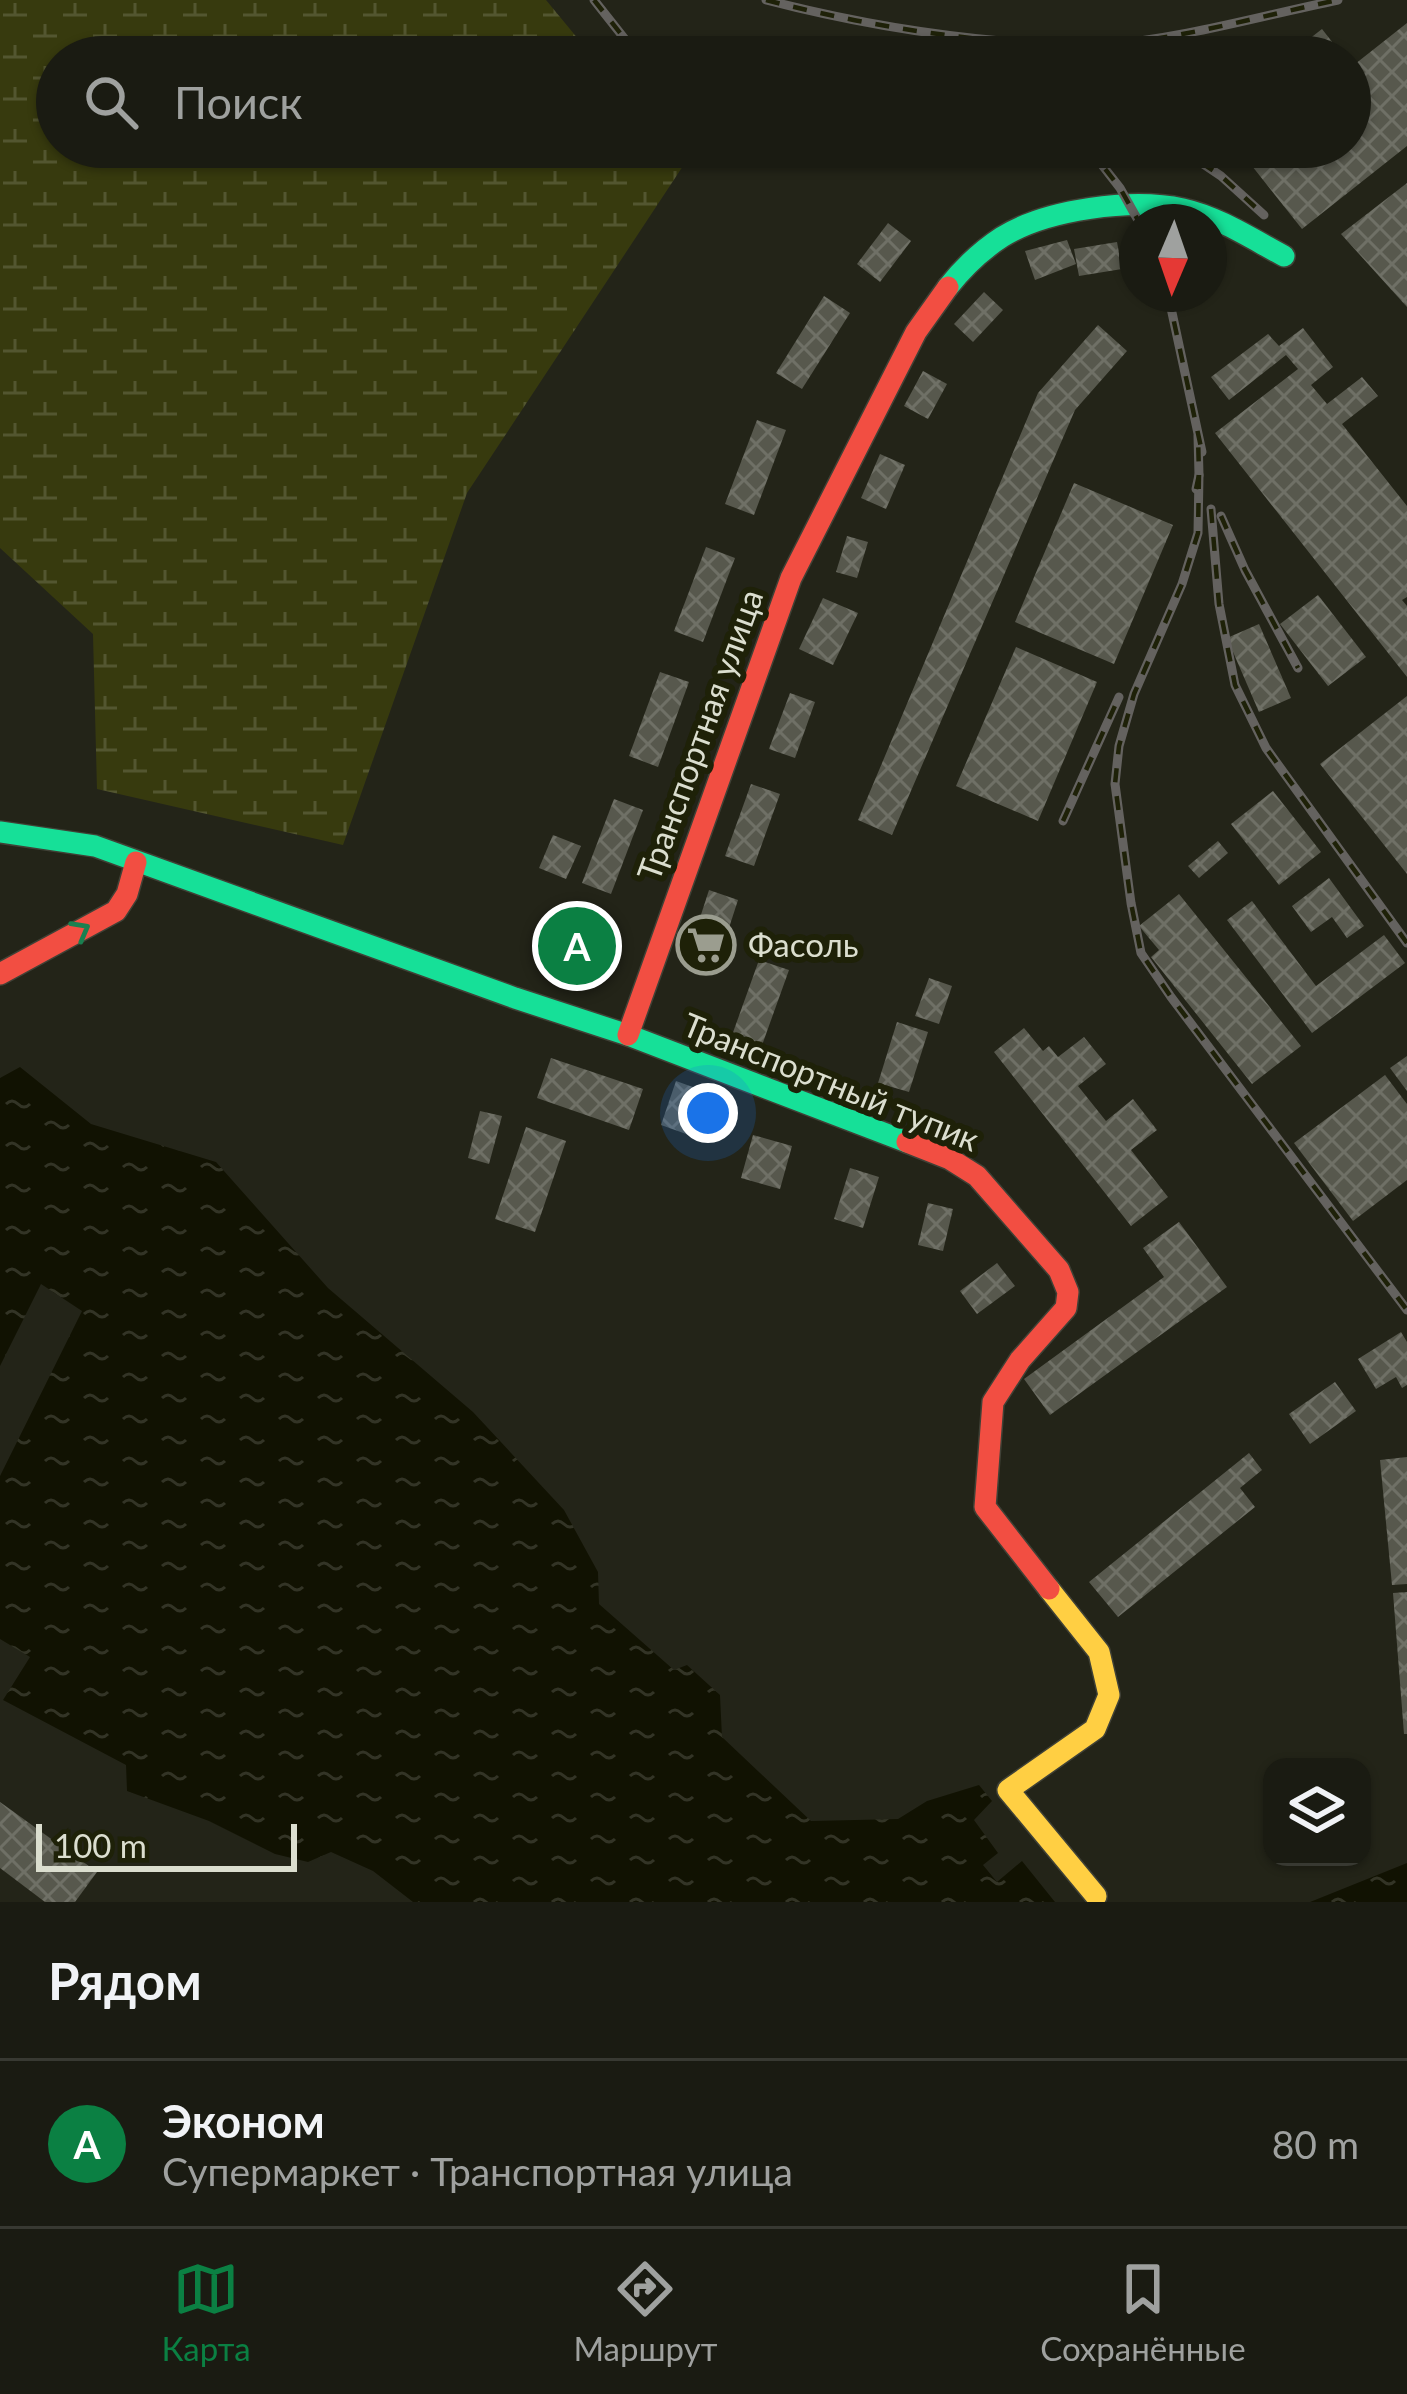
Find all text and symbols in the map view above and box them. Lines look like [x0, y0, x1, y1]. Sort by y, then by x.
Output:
search box [36, 36, 1371, 168]
icon: search [78, 69, 144, 135]
text: Поиск [174, 75, 303, 129]
north arrow [1119, 204, 1227, 312]
street label: Транспортная улица [628, 584, 770, 886]
pin: A [538, 901, 616, 991]
supermarket icon: Фасоль [675, 914, 737, 976]
one-way arrow [69, 921, 90, 944]
place label: Фасоль [748, 924, 859, 964]
street label: Транспортный тупик [678, 1003, 985, 1159]
your location [678, 1083, 738, 1143]
map controls [1263, 1758, 1371, 1866]
button: layers [1263, 1758, 1371, 1866]
scale bar [36, 1818, 297, 1871]
text: 100 m [54, 1825, 147, 1865]
text: Рядом [48, 1950, 202, 2011]
text: Эконом [162, 2094, 325, 2148]
text: A [73, 2121, 101, 2167]
text: 80 m [1272, 2121, 1359, 2167]
text: Супермаркет · Транспортная улица [162, 2148, 793, 2194]
tab: Карта [161, 2256, 251, 2368]
tab: Маршрут [573, 2256, 717, 2368]
tab: Сохранённые [1040, 2256, 1246, 2368]

